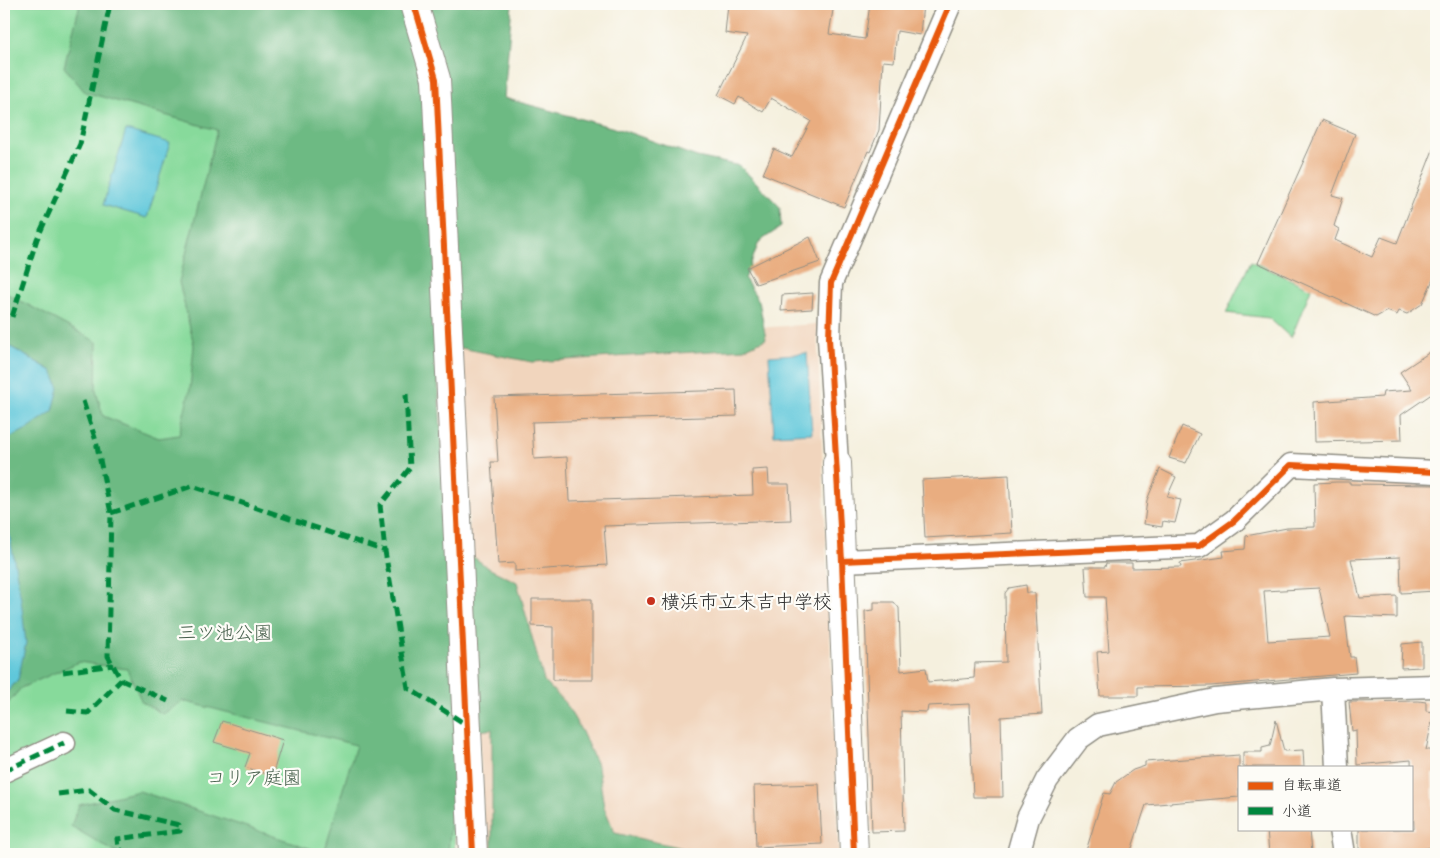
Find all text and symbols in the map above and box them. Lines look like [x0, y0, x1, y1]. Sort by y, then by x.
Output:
place label: 横浜市立末吉中学校 [661, 590, 832, 615]
marker: 横浜市立末吉中学校 [645, 595, 657, 607]
park label: 三ツ池公園 [177, 621, 273, 646]
park label: コリア庭園 [206, 766, 302, 791]
legend [1238, 766, 1412, 830]
text: 自転車道 [1282, 776, 1342, 796]
text: 小道 [1282, 802, 1312, 822]

